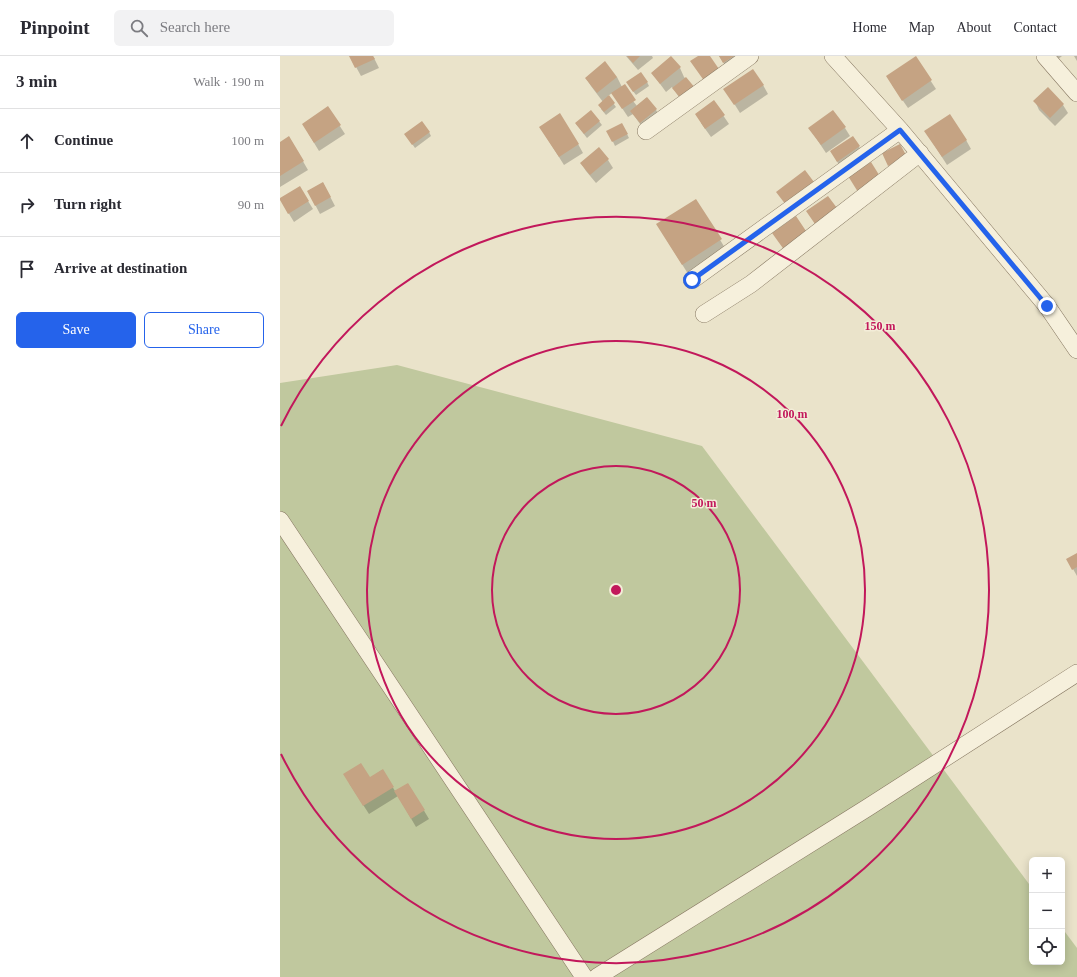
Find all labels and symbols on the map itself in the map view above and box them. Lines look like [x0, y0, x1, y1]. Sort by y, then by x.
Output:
route start [683, 271, 701, 289]
route end [1038, 297, 1056, 315]
text: 150 m [865, 319, 896, 333]
text: 100 m [777, 407, 808, 421]
text: 50 m [692, 496, 717, 510]
centre of rings [609, 583, 623, 597]

